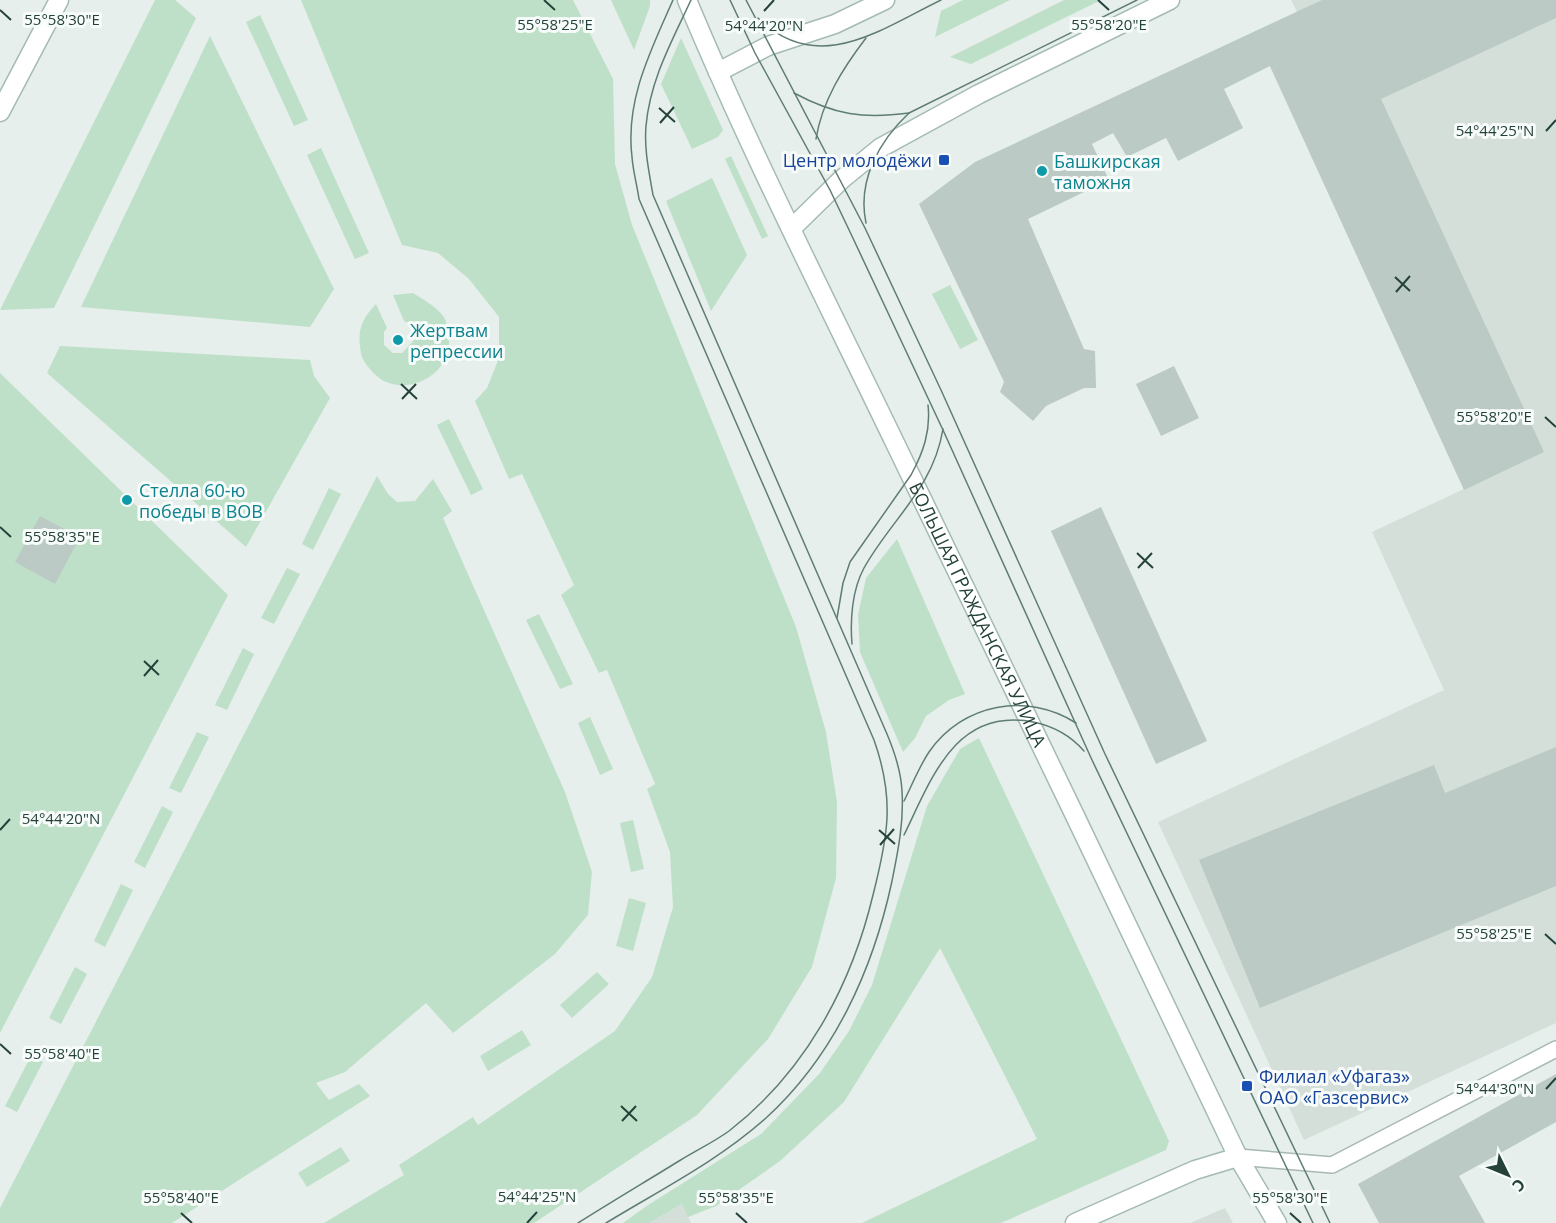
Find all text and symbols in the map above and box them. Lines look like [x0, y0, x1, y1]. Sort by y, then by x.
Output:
text: 55°58'30"E [24, 9, 100, 29]
text: 55°58'25"E [517, 14, 593, 34]
text: 55°58'20"E [1071, 14, 1147, 34]
text: 54°44'20"N [725, 15, 803, 35]
text: 54°44'25"N [1456, 120, 1534, 140]
place label: Центр молодёжи [783, 148, 932, 172]
place label: Башкирская таможня [1054, 149, 1161, 194]
marker: Центр молодёжи [937, 153, 951, 167]
marker: Башкирская таможня [1035, 164, 1049, 178]
place label: Жертвам репрессии [410, 318, 504, 363]
marker: Жертвам репрессии [391, 333, 405, 347]
text: 55°58'20"E [1456, 406, 1532, 426]
place label: Стелла 60-ю победы в ВОВ [139, 478, 263, 523]
street label: БОЛЬШАЯ ГРАЖДАНСКАЯ УЛИЦА [904, 478, 1052, 751]
marker: Стелла 60-ю победы в ВОВ [120, 493, 134, 507]
text: 55°58'35"E [24, 526, 100, 546]
text: 54°44'20"N [22, 808, 100, 828]
text: 55°58'25"E [1456, 923, 1532, 943]
text: 55°58'40"E [24, 1043, 100, 1063]
place label: Филиал «Уфагаз» ОАО «Газсервис» [1259, 1064, 1410, 1109]
text: 54°44'30"N [1456, 1078, 1534, 1098]
marker: Филиал «Уфагаз» ОАО «Газсервис» [1240, 1079, 1254, 1093]
north arrow [1478, 1145, 1538, 1205]
text: С [1507, 1174, 1530, 1196]
text: 54°44'25"N [498, 1186, 576, 1206]
text: 55°58'40"E [143, 1187, 219, 1207]
text: 55°58'35"E [698, 1187, 774, 1207]
text: 55°58'30"E [1252, 1187, 1328, 1207]

